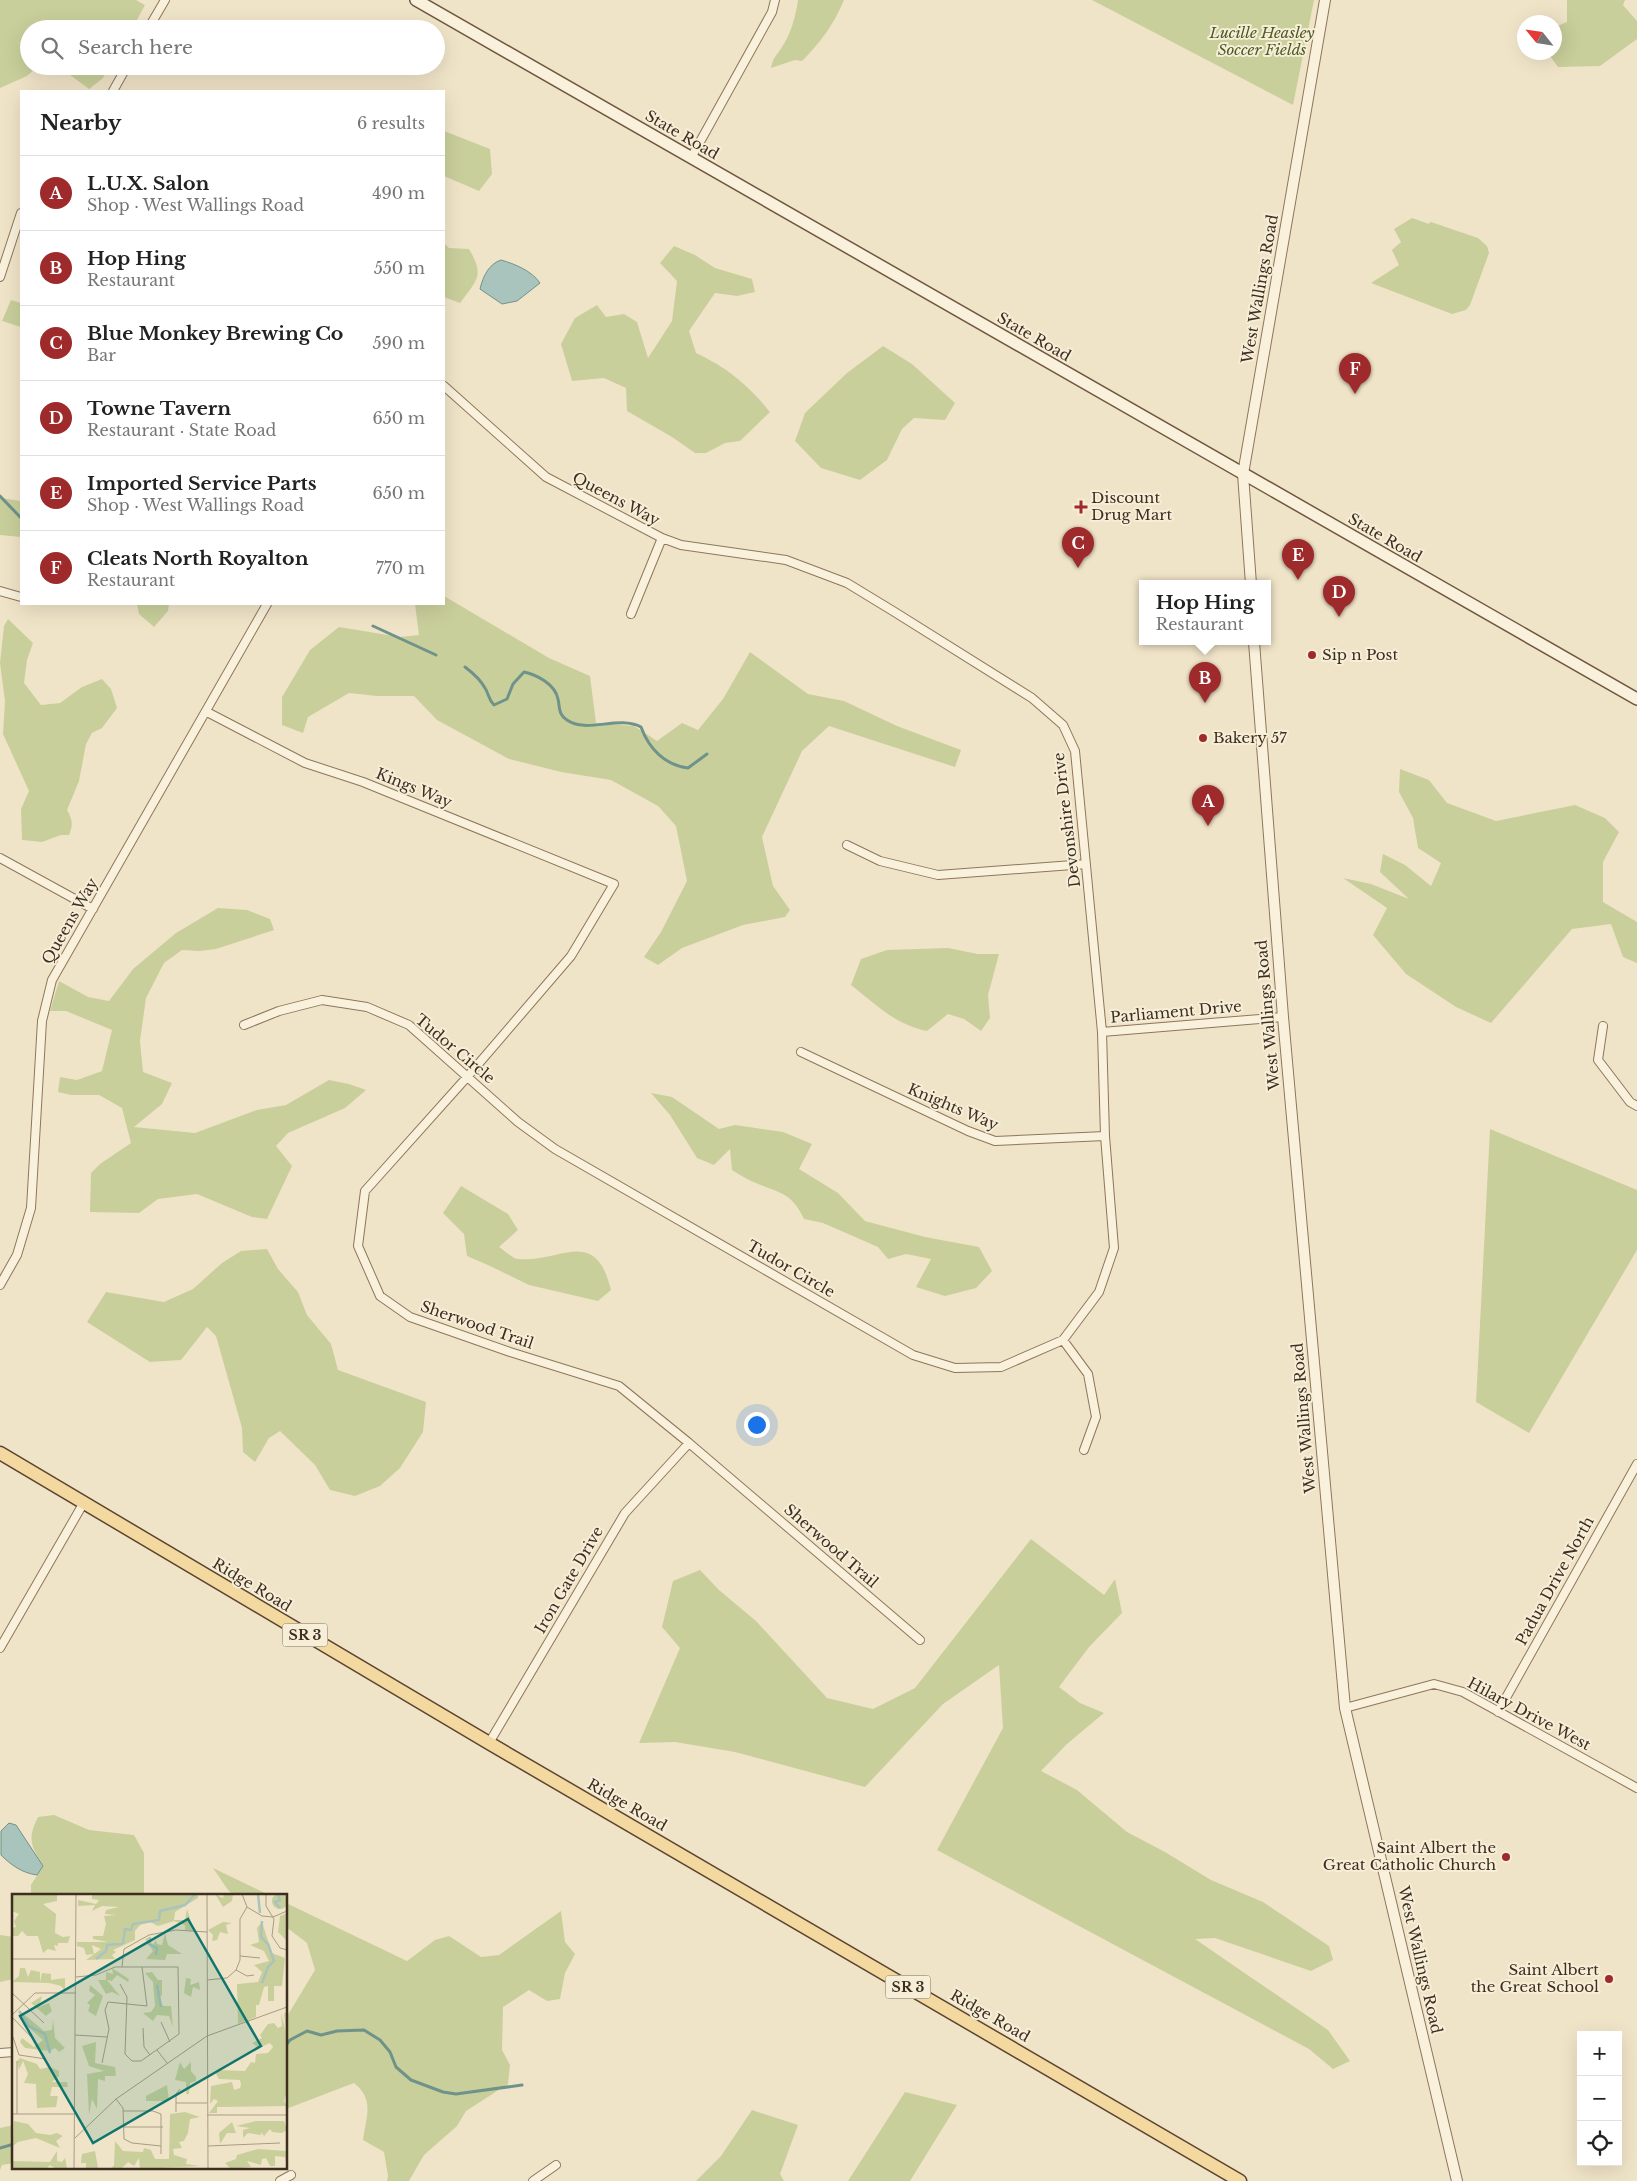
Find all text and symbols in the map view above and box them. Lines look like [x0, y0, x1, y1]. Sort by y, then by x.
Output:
north arrow [1517, 15, 1562, 60]
search box [20, 20, 445, 75]
park label: Lucille Heasley Soccer Fields [1209, 23, 1315, 59]
icon: search [38, 34, 66, 62]
text: Search here [78, 36, 193, 59]
street label: State Road [642, 106, 723, 163]
text: Nearby [40, 110, 121, 136]
text: 6 results [357, 113, 425, 133]
text: L.U.X. Salon [87, 172, 209, 195]
text: A [50, 183, 62, 203]
text: 490 m [372, 183, 425, 203]
text: Shop · West Wallings Road [87, 195, 304, 215]
street label: West Wallings Road [1237, 213, 1282, 366]
text: Hop Hing [87, 247, 186, 270]
text: B [50, 258, 62, 278]
text: 550 m [374, 258, 425, 278]
text: Restaurant [87, 270, 175, 290]
street label: State Road [994, 308, 1075, 365]
text: Blue Monkey Brewing Co [87, 322, 343, 345]
text: C [49, 333, 63, 353]
text: 590 m [372, 333, 425, 353]
text: Bar [87, 345, 116, 365]
pin: F [1339, 353, 1371, 394]
text: Towne Tavern [87, 397, 231, 420]
text: D [49, 408, 63, 428]
text: 650 m [372, 408, 425, 428]
text: Restaurant · State Road [87, 420, 276, 440]
street label: Queens Way [569, 468, 664, 530]
text: Imported Service Parts [87, 472, 317, 495]
text: E [50, 483, 62, 503]
text: 650 m [372, 483, 425, 503]
place label: Discount Drug Mart [1091, 488, 1172, 524]
text: Shop · West Wallings Road [87, 495, 304, 515]
marker: Discount Drug Mart [1075, 501, 1087, 513]
street label: State Road [1345, 509, 1426, 566]
pin: C [1062, 527, 1094, 568]
pin: E [1282, 539, 1314, 580]
text: Cleats North Royalton [87, 547, 308, 570]
text: F [50, 558, 62, 578]
text: 770 m [376, 558, 425, 578]
text: Restaurant [87, 570, 175, 590]
pin: D [1323, 576, 1355, 617]
popup [1139, 580, 1271, 645]
text: Hop Hing [1156, 591, 1254, 614]
text: Restaurant [1156, 614, 1244, 634]
place label: Sip n Post [1322, 645, 1398, 664]
marker: Sip n Post [1306, 649, 1318, 661]
pin: B [1189, 662, 1221, 703]
place label: Bakery 57 [1213, 728, 1287, 747]
marker: Bakery 57 [1197, 732, 1209, 744]
street label: Devonshire Drive [1049, 752, 1084, 889]
street label: Kings Way [373, 764, 455, 812]
pin: A [1192, 785, 1224, 826]
street label: Queens Way [37, 874, 102, 967]
street label: West Wallings Road [1251, 939, 1284, 1092]
street label: Parliament Drive [1109, 996, 1242, 1027]
street label: Tudor Circle [412, 1010, 499, 1087]
street label: Knights Way [905, 1079, 1002, 1134]
street label: Tudor Circle [744, 1236, 838, 1301]
street label: Sherwood Trail [418, 1296, 536, 1353]
street label: West Wallings Road [1287, 1342, 1320, 1495]
your location [744, 1412, 770, 1438]
street label: Sherwood Trail [780, 1500, 882, 1592]
street label: Padua Drive North [1511, 1513, 1598, 1648]
street label: Iron Gate Drive [530, 1523, 607, 1637]
street label: Ridge Road [209, 1554, 295, 1616]
road number: SR 3 [282, 1624, 328, 1646]
street label: Hilary Drive West [1464, 1673, 1594, 1754]
street label: Ridge Road [584, 1774, 670, 1835]
place label: Saint Albert the Great Catholic Church [1323, 1838, 1496, 1874]
marker: Saint Albert the Great Catholic Church [1500, 1851, 1512, 1863]
street label: West Wallings Road [1394, 1883, 1447, 2036]
inset map [12, 1894, 288, 2168]
place label: Saint Albert the Great School [1471, 1960, 1599, 1996]
marker: Saint Albert the Great School [1603, 1973, 1615, 1985]
road number: SR 3 [886, 1975, 930, 1998]
street label: Ridge Road [947, 1985, 1033, 2046]
map controls [1577, 2031, 1622, 2166]
button: + [1577, 2031, 1622, 2076]
button: − [1577, 2076, 1622, 2121]
button: locate [1577, 2121, 1622, 2166]

